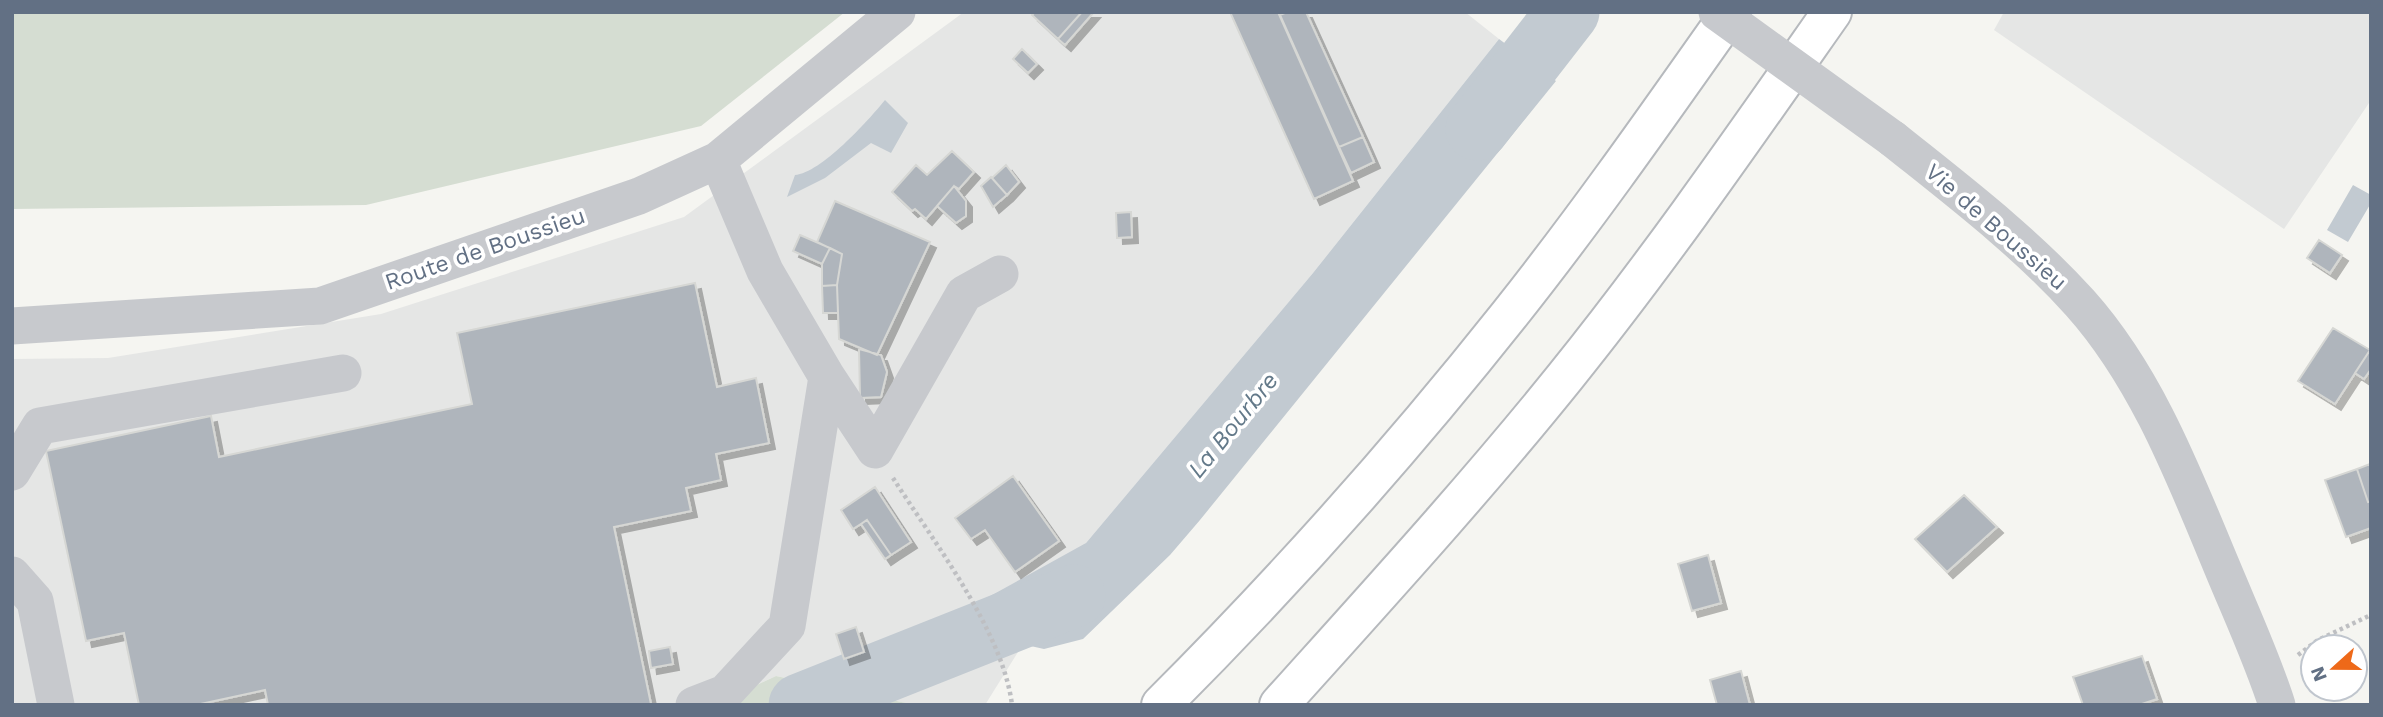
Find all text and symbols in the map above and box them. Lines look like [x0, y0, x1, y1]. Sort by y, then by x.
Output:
street label: Vie de Boussieu [1920, 158, 2072, 296]
street label: Route de Boussieu [381, 202, 589, 296]
water label: La Bourbre [1182, 367, 1284, 483]
north arrow [2299, 633, 2369, 703]
text: N [2305, 663, 2332, 685]

